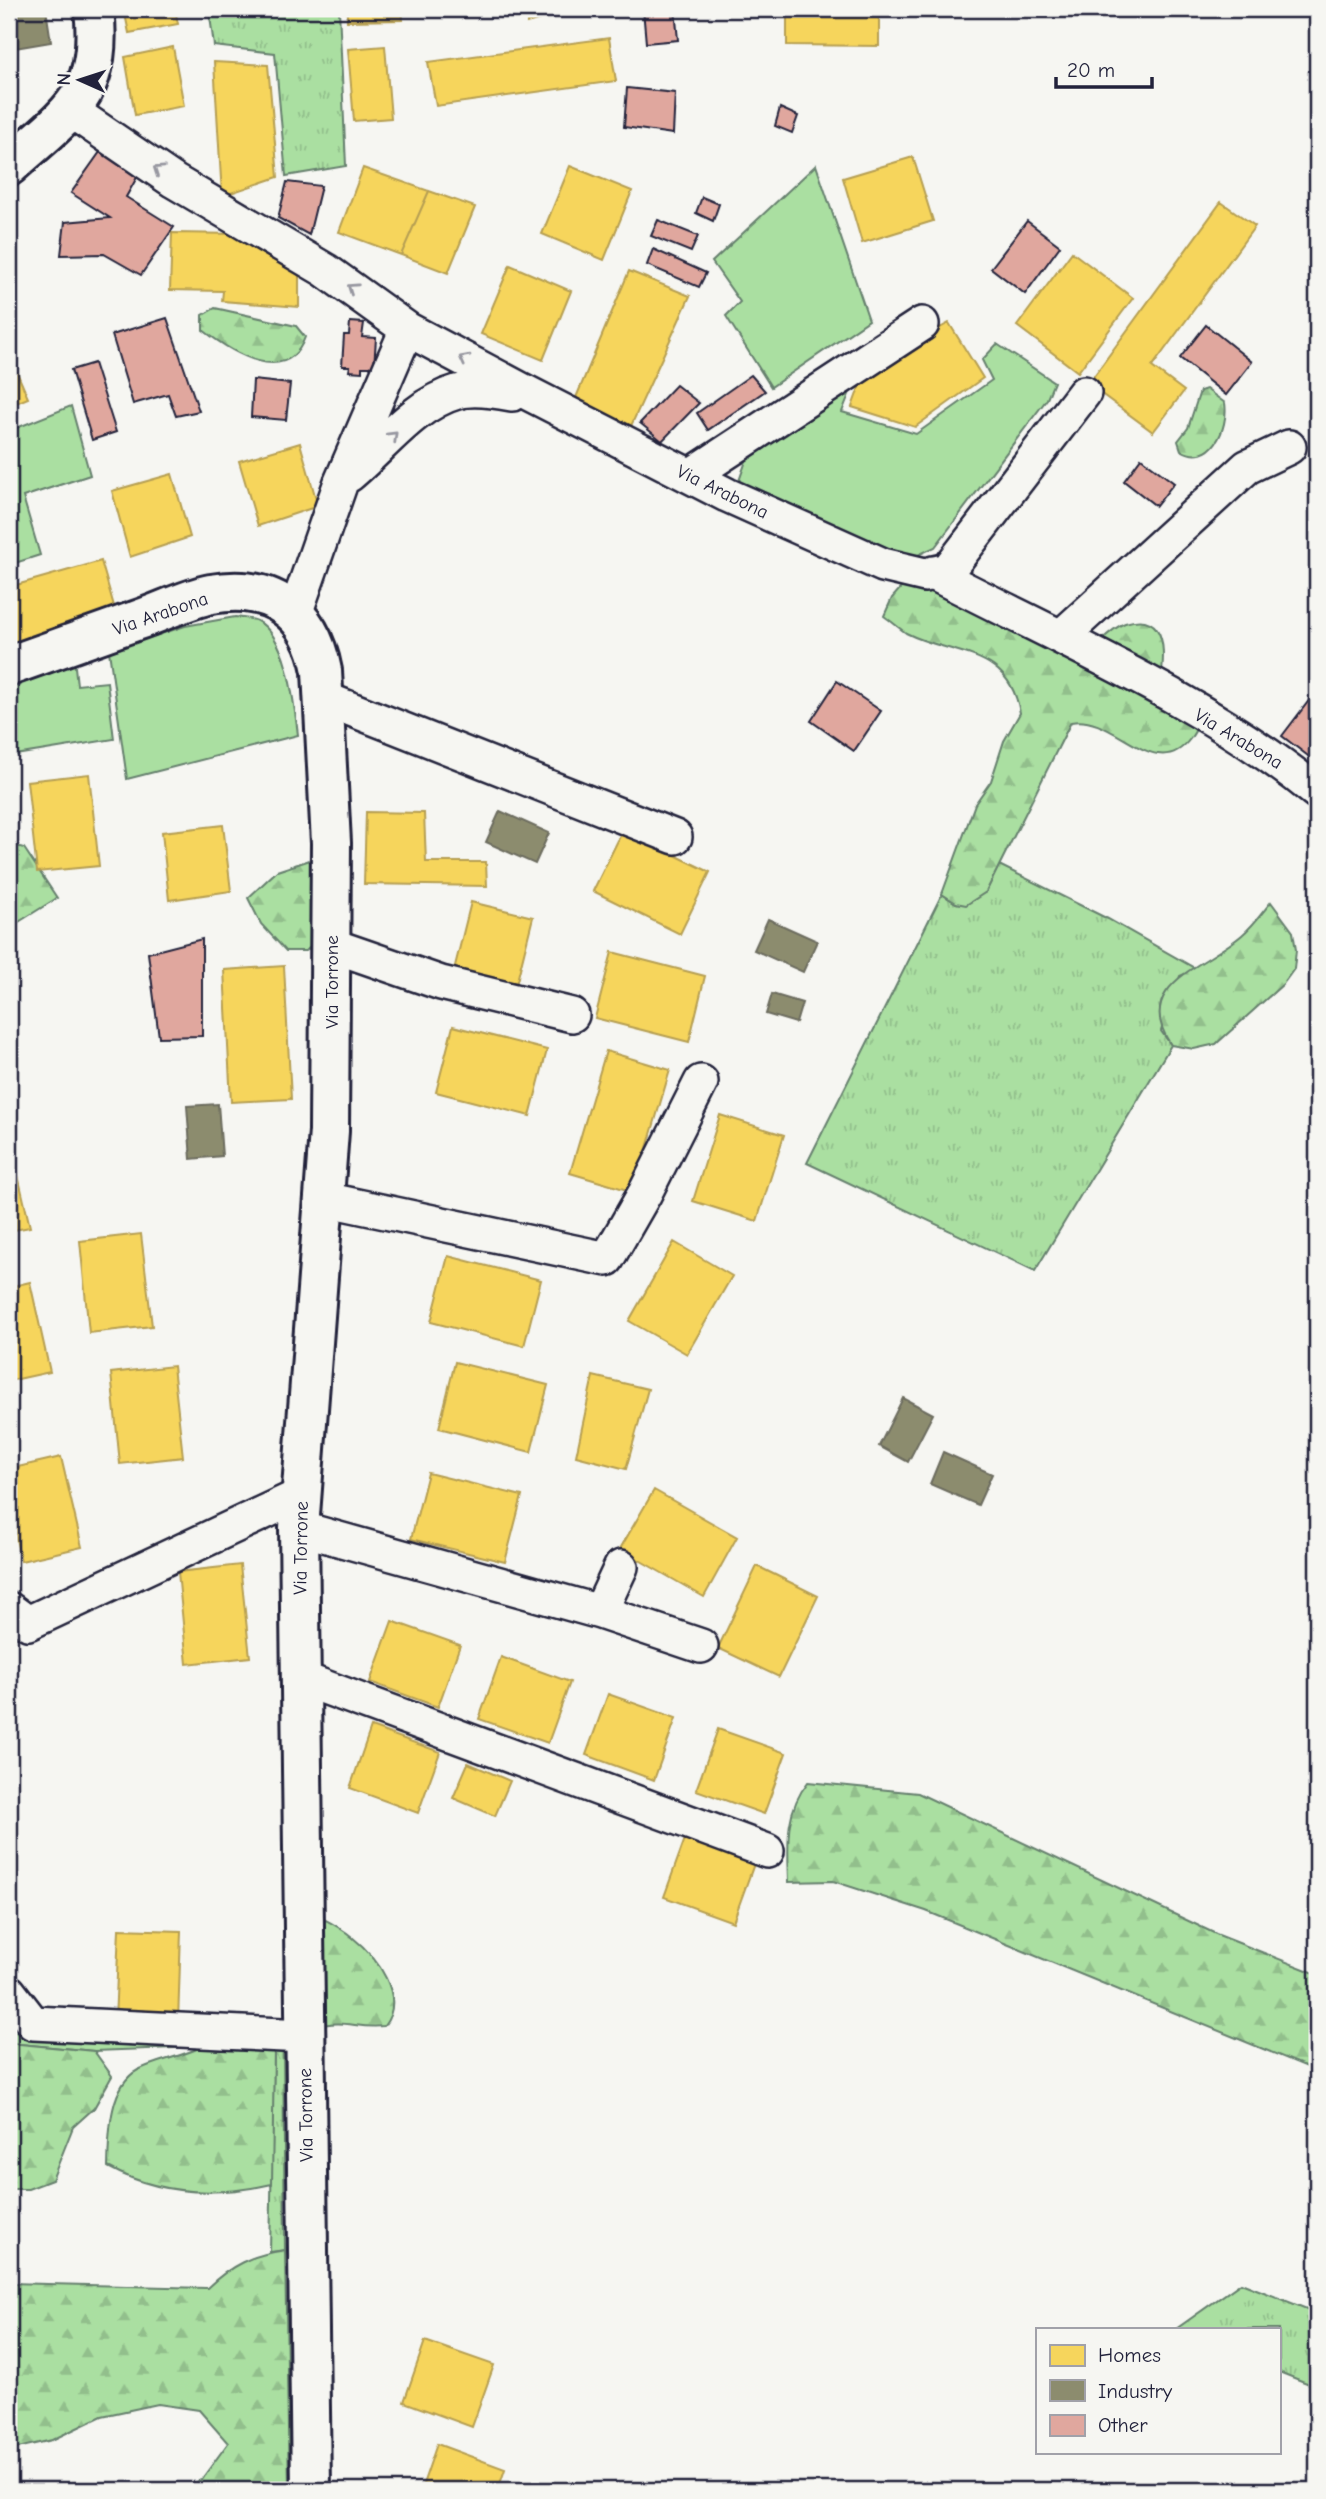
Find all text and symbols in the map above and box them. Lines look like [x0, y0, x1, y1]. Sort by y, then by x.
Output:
north arrow [46, 46, 116, 116]
scale bar [1056, 46, 1153, 90]
text: 20 m [1067, 58, 1115, 82]
text: N [53, 72, 75, 86]
one-way arrow [153, 166, 166, 178]
one-way arrow [347, 284, 360, 296]
one-way arrow [458, 354, 471, 367]
one-way arrow [384, 432, 397, 445]
street label: Via Arabona [673, 460, 772, 524]
street label: Via Arabona [110, 587, 211, 640]
street label: Via Arabona [1190, 704, 1287, 774]
street label: Via Torrone [321, 935, 343, 1029]
street label: Via Torrone [289, 1501, 313, 1595]
street label: Via Torrone [294, 2068, 318, 2162]
legend [1036, 2328, 1280, 2454]
text: Homes [1098, 2343, 1161, 2367]
text: Industry [1098, 2379, 1173, 2403]
text: Other [1098, 2413, 1148, 2437]

